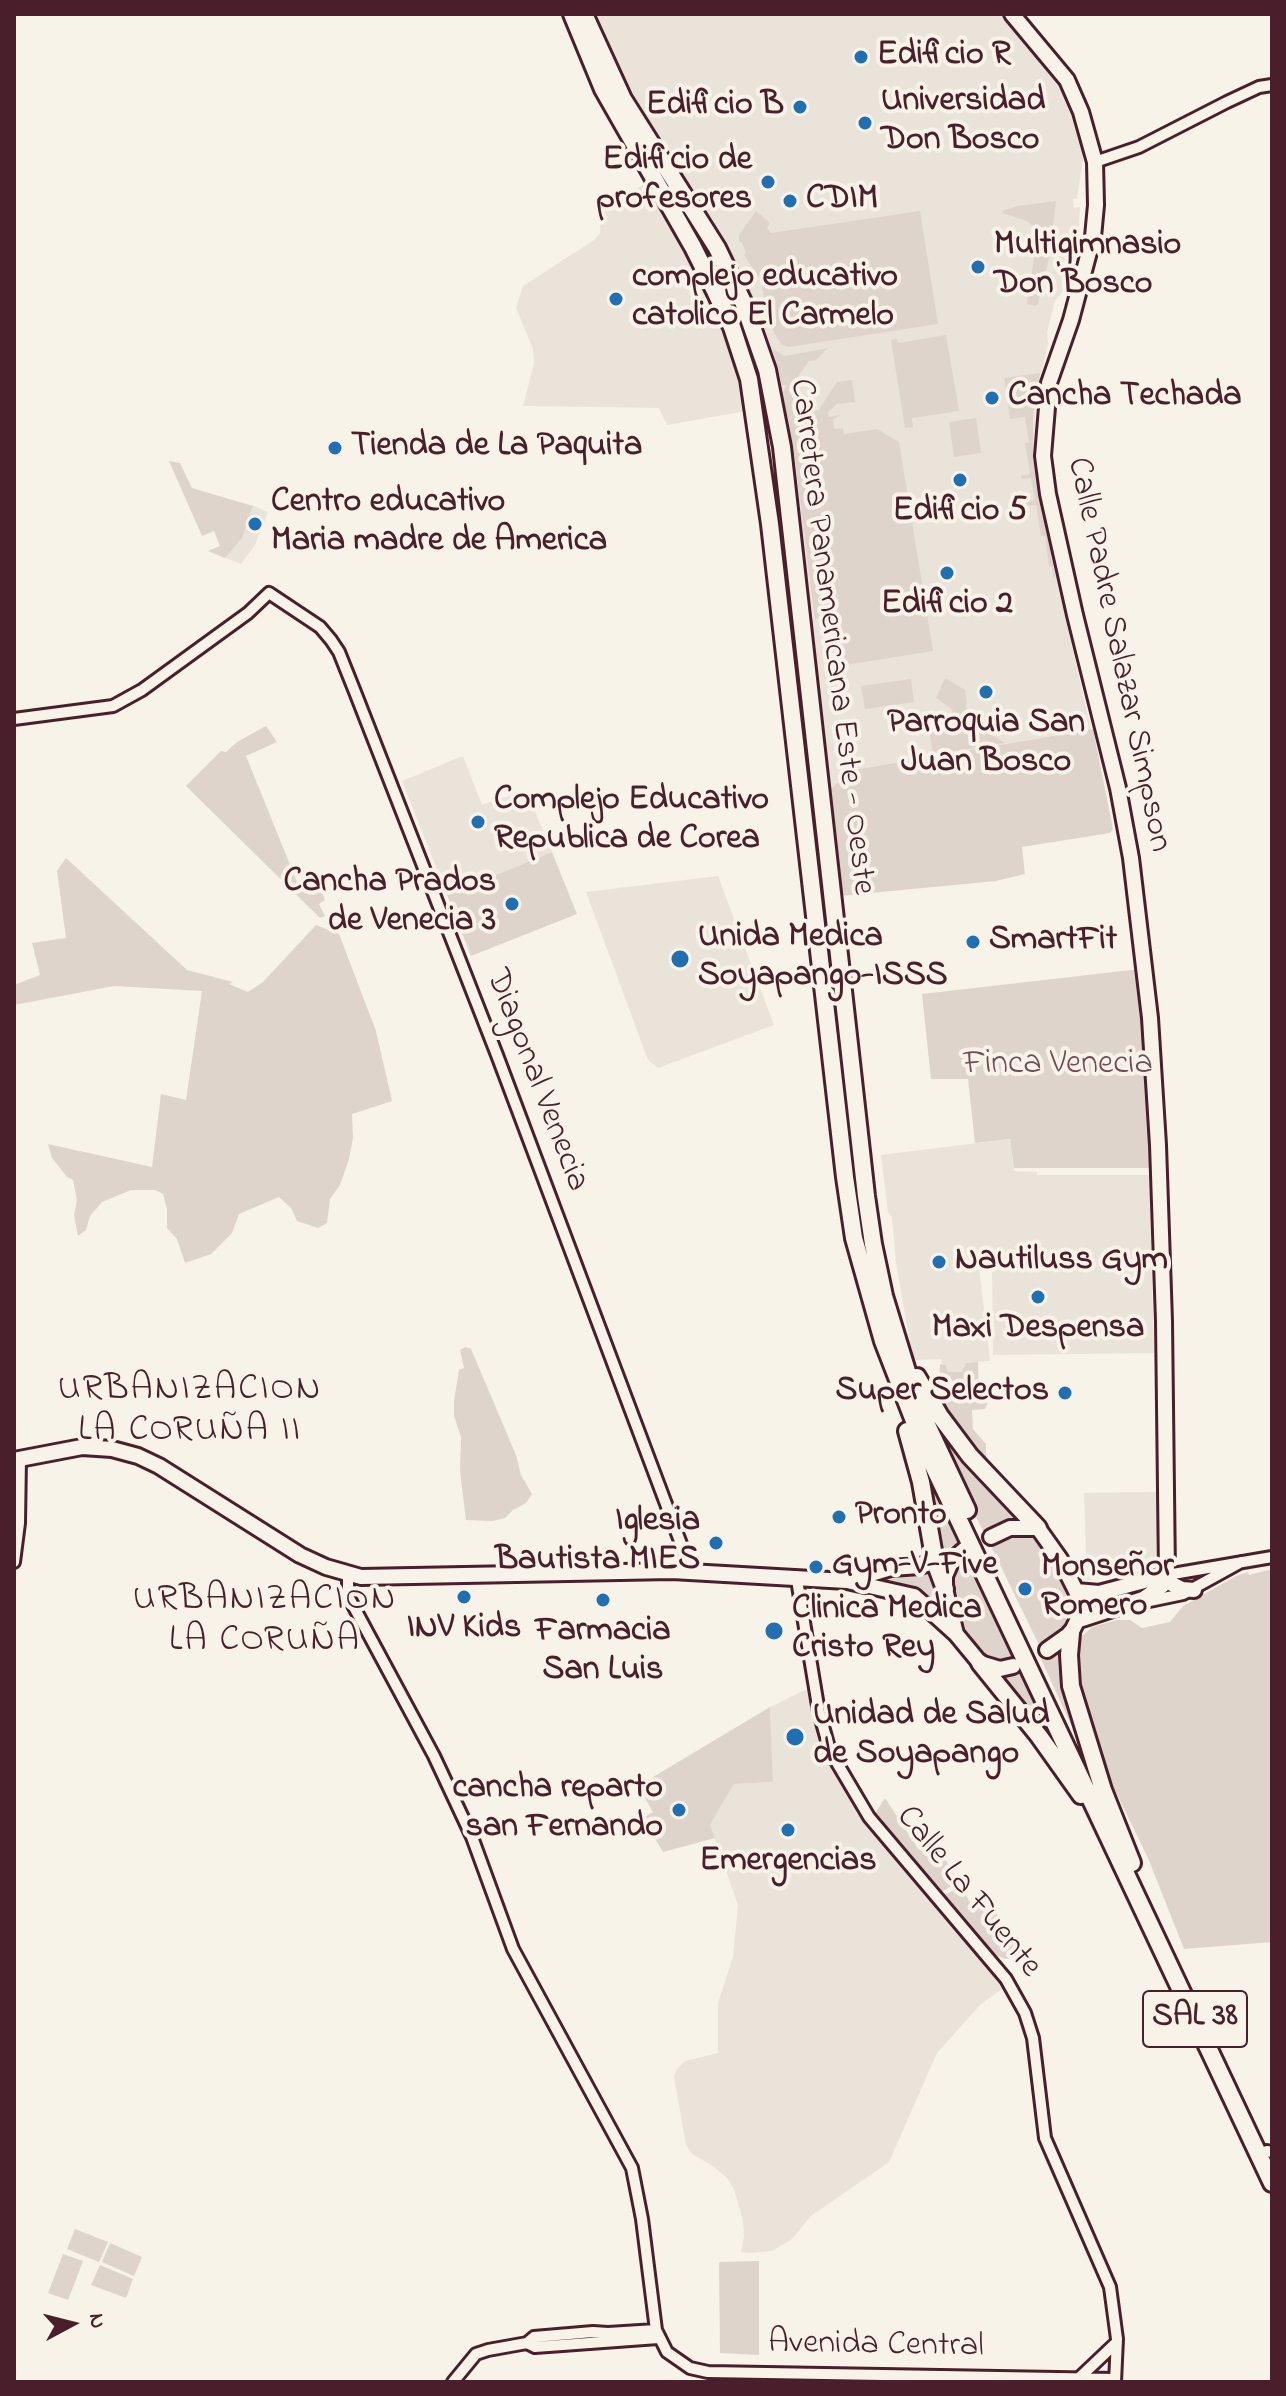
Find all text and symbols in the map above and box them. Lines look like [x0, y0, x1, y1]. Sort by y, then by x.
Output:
place label: Edificio R [877, 37, 1011, 77]
marker: Edificio R [852, 48, 870, 66]
place label: Universidad Don Bosco [881, 83, 1045, 162]
place label: Edificio B [646, 87, 784, 127]
marker: Edificio B [791, 98, 809, 116]
marker: Universidad Don Bosco [856, 114, 874, 132]
place label: Edificio de profesores [596, 142, 752, 222]
marker: Edificio de profesores [759, 173, 777, 191]
place label: CDIM [806, 181, 878, 221]
marker: CDIM [781, 192, 799, 210]
place label: Multigimnasio Don Bosco [994, 227, 1181, 306]
marker: Multigimnasio Don Bosco [969, 258, 987, 276]
place label: complejo educativo catolico El Carmelo [632, 259, 898, 338]
marker: complejo educativo catolico El Carmelo [607, 290, 625, 308]
street label: Carretera Panamericana Este - Oeste [778, 377, 882, 897]
place label: Cancha Techada [1008, 378, 1242, 418]
marker: Cancha Techada [983, 389, 1001, 407]
place label: Tienda de La Paquita [351, 428, 642, 468]
marker: Tienda de La Paquita [326, 439, 344, 457]
street label: Calle Padre Salazar Simpson [1055, 454, 1179, 856]
marker: Edificio 5 [951, 471, 969, 489]
place label: Centro educativo Maria madre de America [271, 484, 607, 564]
place label: Edificio 5 [893, 493, 1027, 533]
marker: Centro educativo Maria madre de America [246, 515, 264, 533]
marker: Edificio 2 [938, 564, 956, 582]
place label: Edificio 2 [881, 586, 1013, 626]
marker: Parroquia San Juan Bosco [977, 683, 995, 701]
place label: Parroquia San Juan Bosco [887, 705, 1085, 784]
place label: Complejo Educativo Republica de Corea [494, 782, 769, 862]
marker: Complejo Educativo Republica de Corea [469, 813, 487, 831]
place label: Cancha Prados de Venecia 3 [283, 864, 496, 944]
marker: Cancha Prados de Venecia 3 [503, 895, 521, 913]
place label: Unida Medica Soyapango-ISSS [698, 919, 948, 998]
place label: SmartFit [989, 922, 1117, 962]
marker: SmartFit [964, 933, 982, 951]
marker: Unida Medica Soyapango-ISSS [669, 948, 691, 970]
street label: Diagonal Venecia [474, 964, 596, 1198]
park label: Finca Venecia [963, 1046, 1153, 1086]
place label: Nautiluss Gym [955, 1242, 1168, 1282]
marker: Nautiluss Gym [930, 1253, 948, 1271]
marker: Maxi Despensa [1029, 1288, 1047, 1306]
place label: Maxi Despensa [932, 1310, 1144, 1350]
district label: URBANIZACION LA CORUÑA II [58, 1370, 322, 1455]
place label: Super Selectos [836, 1373, 1049, 1413]
marker: Super Selectos [1056, 1384, 1074, 1402]
place label: Pronto [855, 1497, 947, 1537]
place label: Iglesia Bautista MIES [495, 1503, 700, 1582]
marker: Pronto [830, 1508, 848, 1526]
marker: Iglesia Bautista MIES [707, 1534, 725, 1552]
place label: Gym-V-Five [832, 1547, 998, 1587]
place label: Monseñor Romero [1041, 1549, 1174, 1628]
marker: Gym-V-Five [807, 1558, 825, 1576]
district label: URBANIZACION LA CORUÑA [133, 1580, 397, 1665]
marker: Monseñor Romero [1016, 1580, 1034, 1598]
marker: INV Kids [455, 1588, 473, 1606]
marker: Farmacia San Luis [594, 1591, 612, 1609]
place label: Clinica Medica Cristo Rey [792, 1591, 982, 1670]
place label: INV Kids [407, 1610, 521, 1650]
place label: Farmacia San Luis [535, 1613, 671, 1692]
marker: Clinica Medica Cristo Rey [763, 1620, 785, 1642]
place label: Unidad de Salud de Soyapango [813, 1697, 1050, 1776]
marker: Unidad de Salud de Soyapango [784, 1726, 806, 1748]
place label: cancha reparto san Fernando [452, 1770, 663, 1850]
street label: Calle La Fuente [885, 1799, 1049, 1987]
marker: cancha reparto san Fernando [670, 1801, 688, 1819]
marker: Emergencias [779, 1821, 797, 1839]
place label: Emergencias [700, 1843, 876, 1883]
road number: SAL 38 [1143, 1991, 1247, 2047]
north arrow [32, 2284, 112, 2364]
text: N [79, 2312, 113, 2330]
street label: Avenida Central [768, 2325, 984, 2369]

